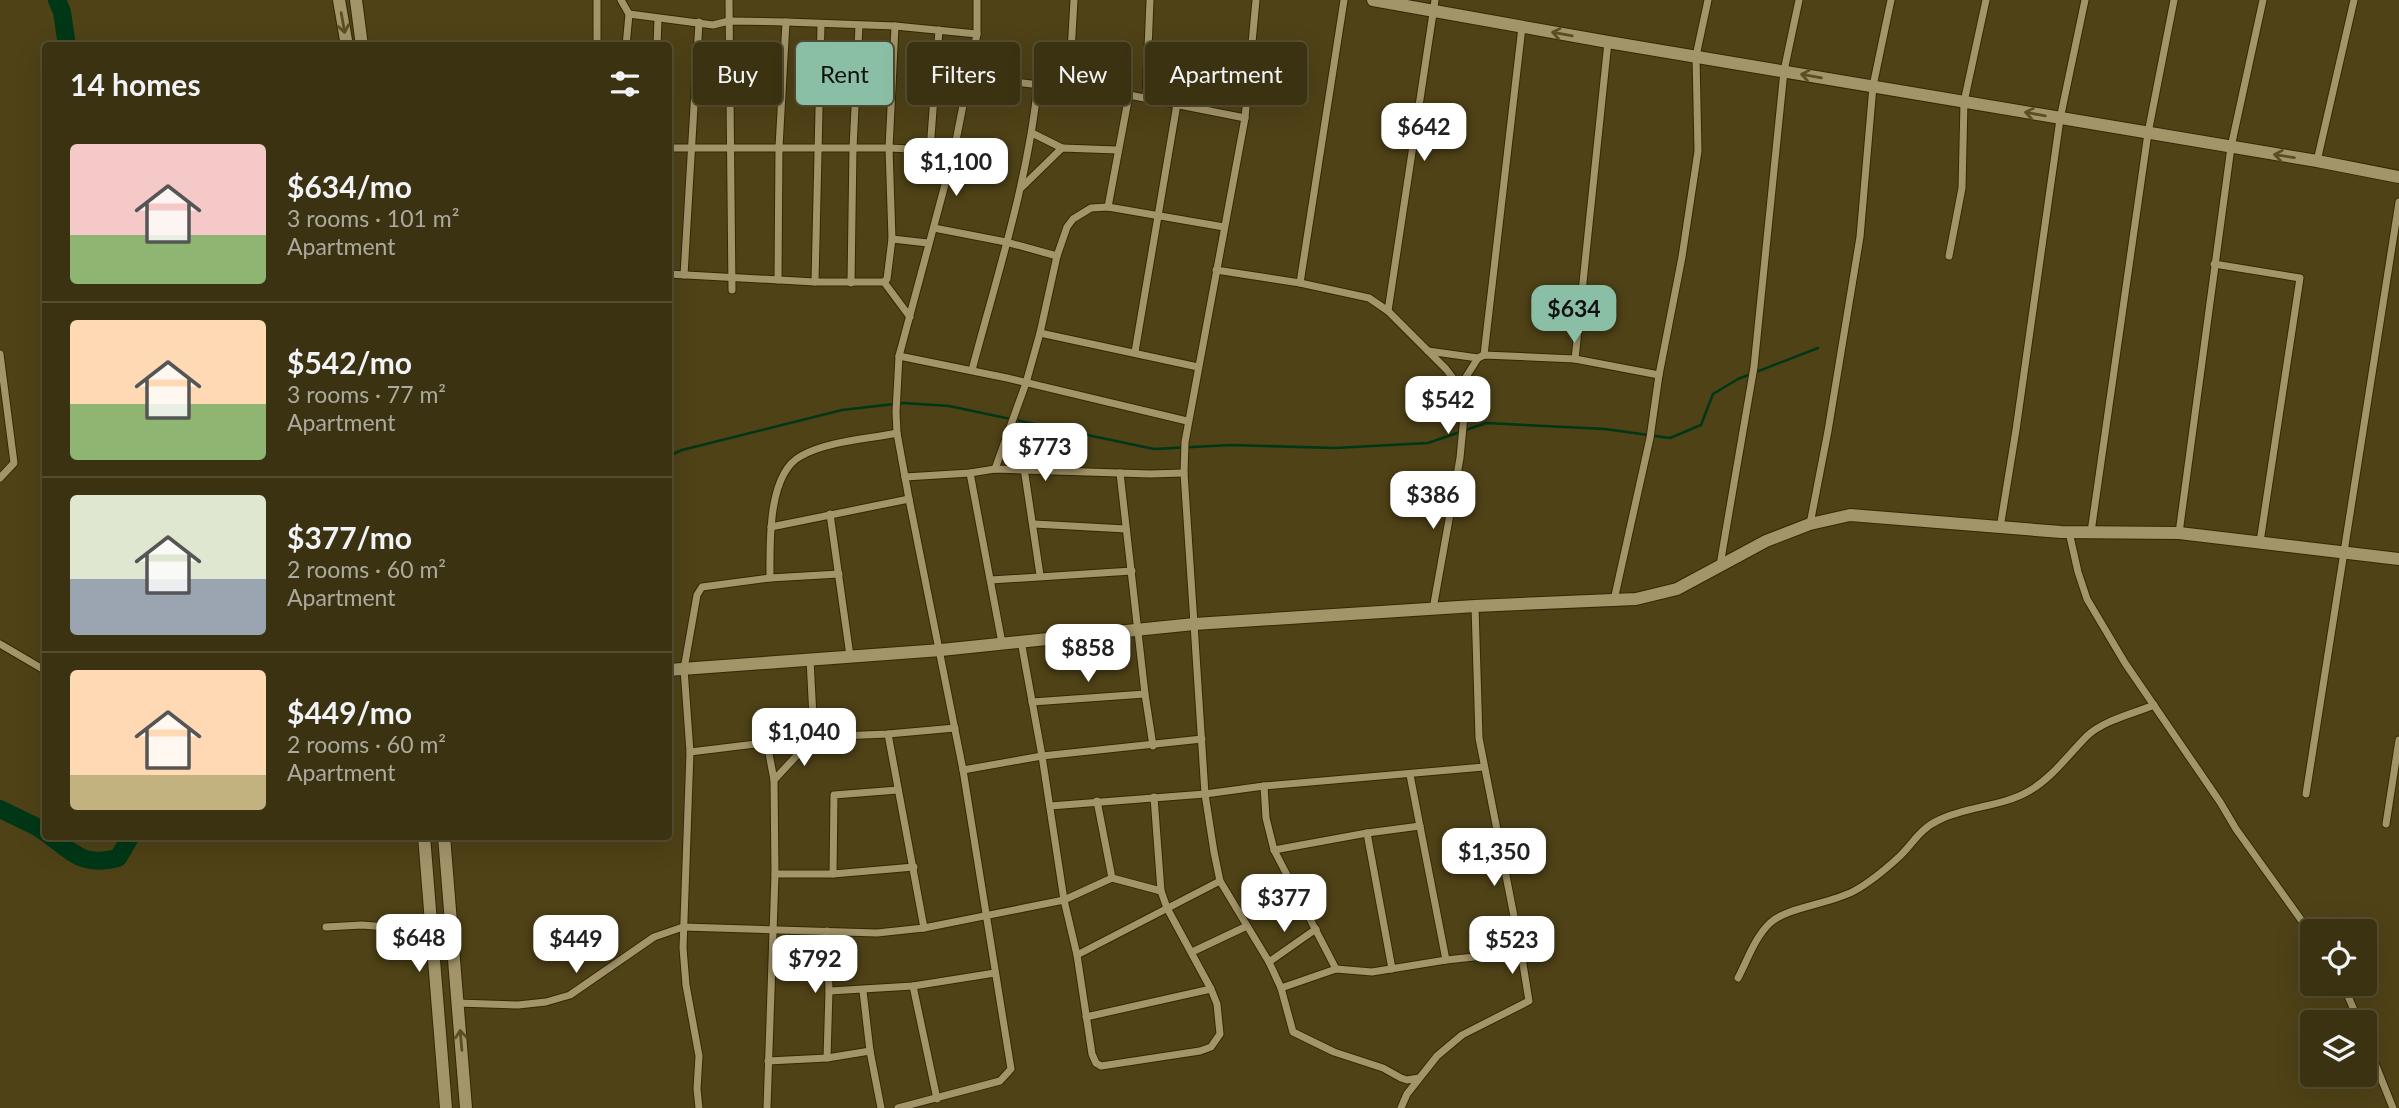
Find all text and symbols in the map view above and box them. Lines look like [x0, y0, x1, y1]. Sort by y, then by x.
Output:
one-way arrow [337, 11, 350, 34]
one-way arrow [1551, 27, 1574, 40]
chip: Buy [693, 42, 782, 105]
chip: Rent [796, 42, 893, 105]
chip: Filters [907, 42, 1020, 105]
chip: New [1034, 42, 1131, 105]
chip: Apartment [1145, 42, 1307, 105]
icon: filters [606, 65, 644, 103]
text: 14 homes [70, 66, 201, 102]
one-way arrow [1800, 69, 1823, 82]
pin: $642 [1383, 104, 1465, 163]
one-way arrow [2024, 107, 2047, 120]
text: $642 [1397, 112, 1451, 140]
pin: $1,100 [899, 138, 1013, 198]
text: $1,100 [920, 147, 992, 175]
one-way arrow [2273, 149, 2296, 162]
text: $634/mo [287, 168, 412, 204]
icon: home [126, 172, 210, 256]
text: 3 rooms · 101 m² [287, 204, 459, 232]
text: Apartment [287, 232, 395, 260]
pin: $634 [1533, 286, 1615, 345]
text: $634 [1547, 294, 1601, 322]
text: $542/mo [287, 344, 412, 380]
icon: home [126, 348, 210, 432]
pin: $542 [1407, 376, 1489, 436]
text: 3 rooms · 77 m² [287, 380, 446, 408]
text: $542 [1421, 385, 1475, 413]
text: Apartment [287, 408, 395, 436]
pin: $773 [1004, 424, 1086, 483]
text: $773 [1018, 432, 1072, 460]
pin: $386 [1392, 472, 1474, 531]
text: $386 [1406, 480, 1460, 508]
text: $377/mo [287, 519, 412, 555]
icon: home [126, 523, 210, 607]
text: 2 rooms · 60 m² [287, 555, 446, 583]
text: Apartment [287, 583, 395, 611]
pin: $858 [1047, 624, 1129, 684]
text: $858 [1061, 633, 1115, 661]
text: $449/mo [287, 694, 412, 730]
icon: home [126, 698, 210, 782]
pin: $1,040 [747, 708, 861, 768]
text: $1,040 [768, 717, 840, 745]
text: 2 rooms · 60 m² [287, 730, 446, 758]
text: Apartment [287, 758, 395, 786]
pin: $1,350 [1437, 828, 1551, 888]
text: $1,350 [1458, 837, 1530, 865]
pin: $377 [1243, 874, 1325, 934]
text: $377 [1257, 883, 1311, 911]
pin: $648 [378, 914, 460, 974]
pin: $449 [535, 916, 617, 975]
pin: $523 [1471, 916, 1553, 976]
map controls [2300, 919, 2377, 1087]
button: locate [2300, 919, 2377, 996]
text: $648 [392, 923, 446, 951]
text: $449 [549, 924, 603, 952]
text: $523 [1485, 925, 1539, 953]
pin: $792 [774, 936, 856, 995]
text: $792 [788, 944, 842, 972]
button: layers [2300, 1010, 2377, 1087]
one-way arrow [454, 1029, 467, 1052]

